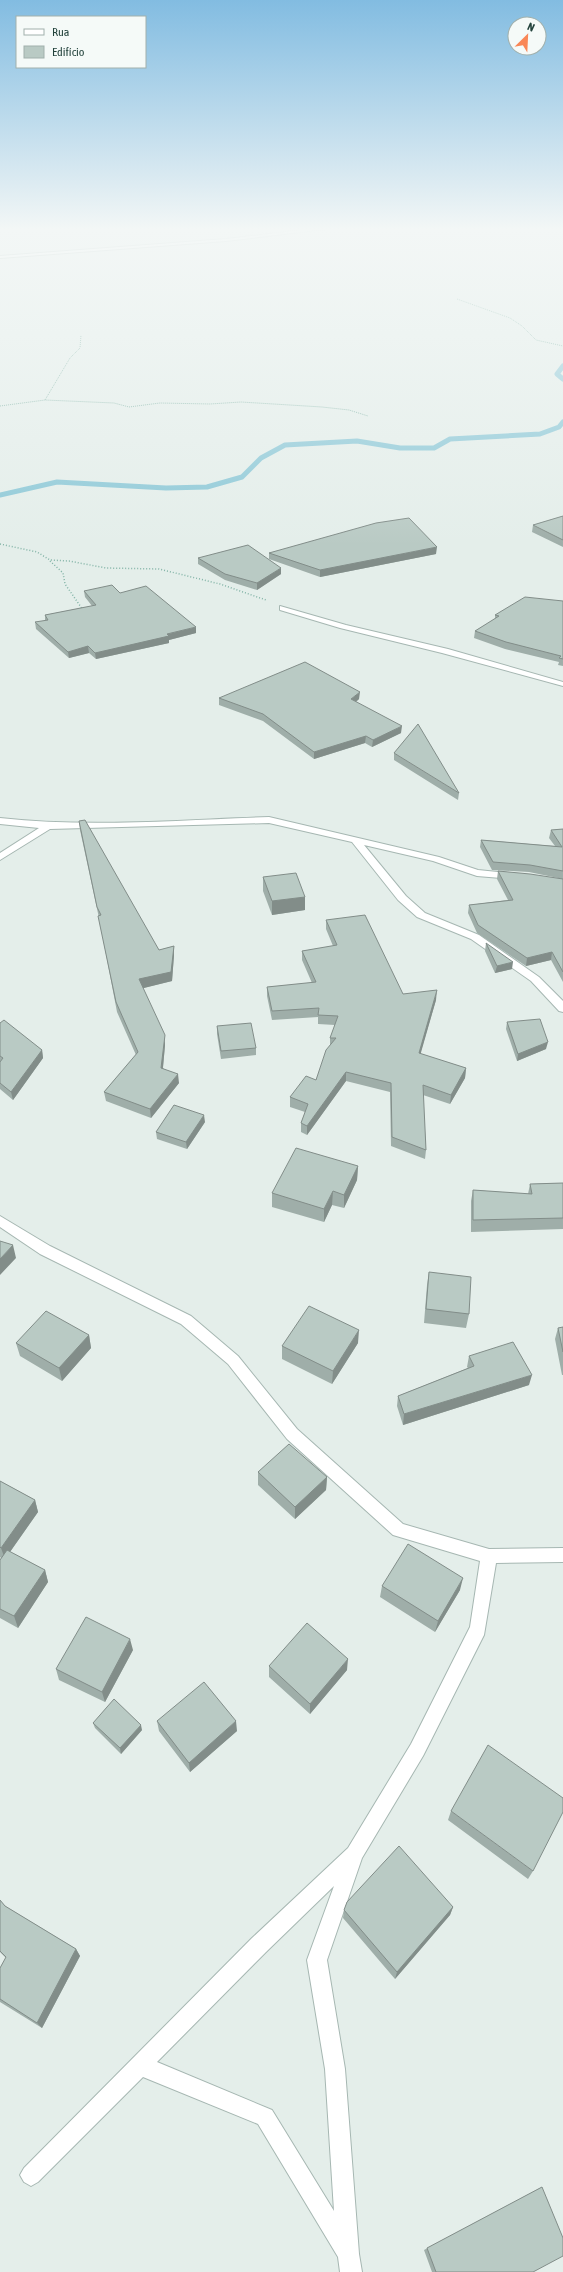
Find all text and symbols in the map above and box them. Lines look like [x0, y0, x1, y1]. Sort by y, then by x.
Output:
legend [16, 16, 146, 68]
north arrow [507, 16, 547, 56]
text: N [526, 20, 536, 34]
text: Rua [52, 25, 69, 39]
text: Edifício [52, 45, 85, 59]

